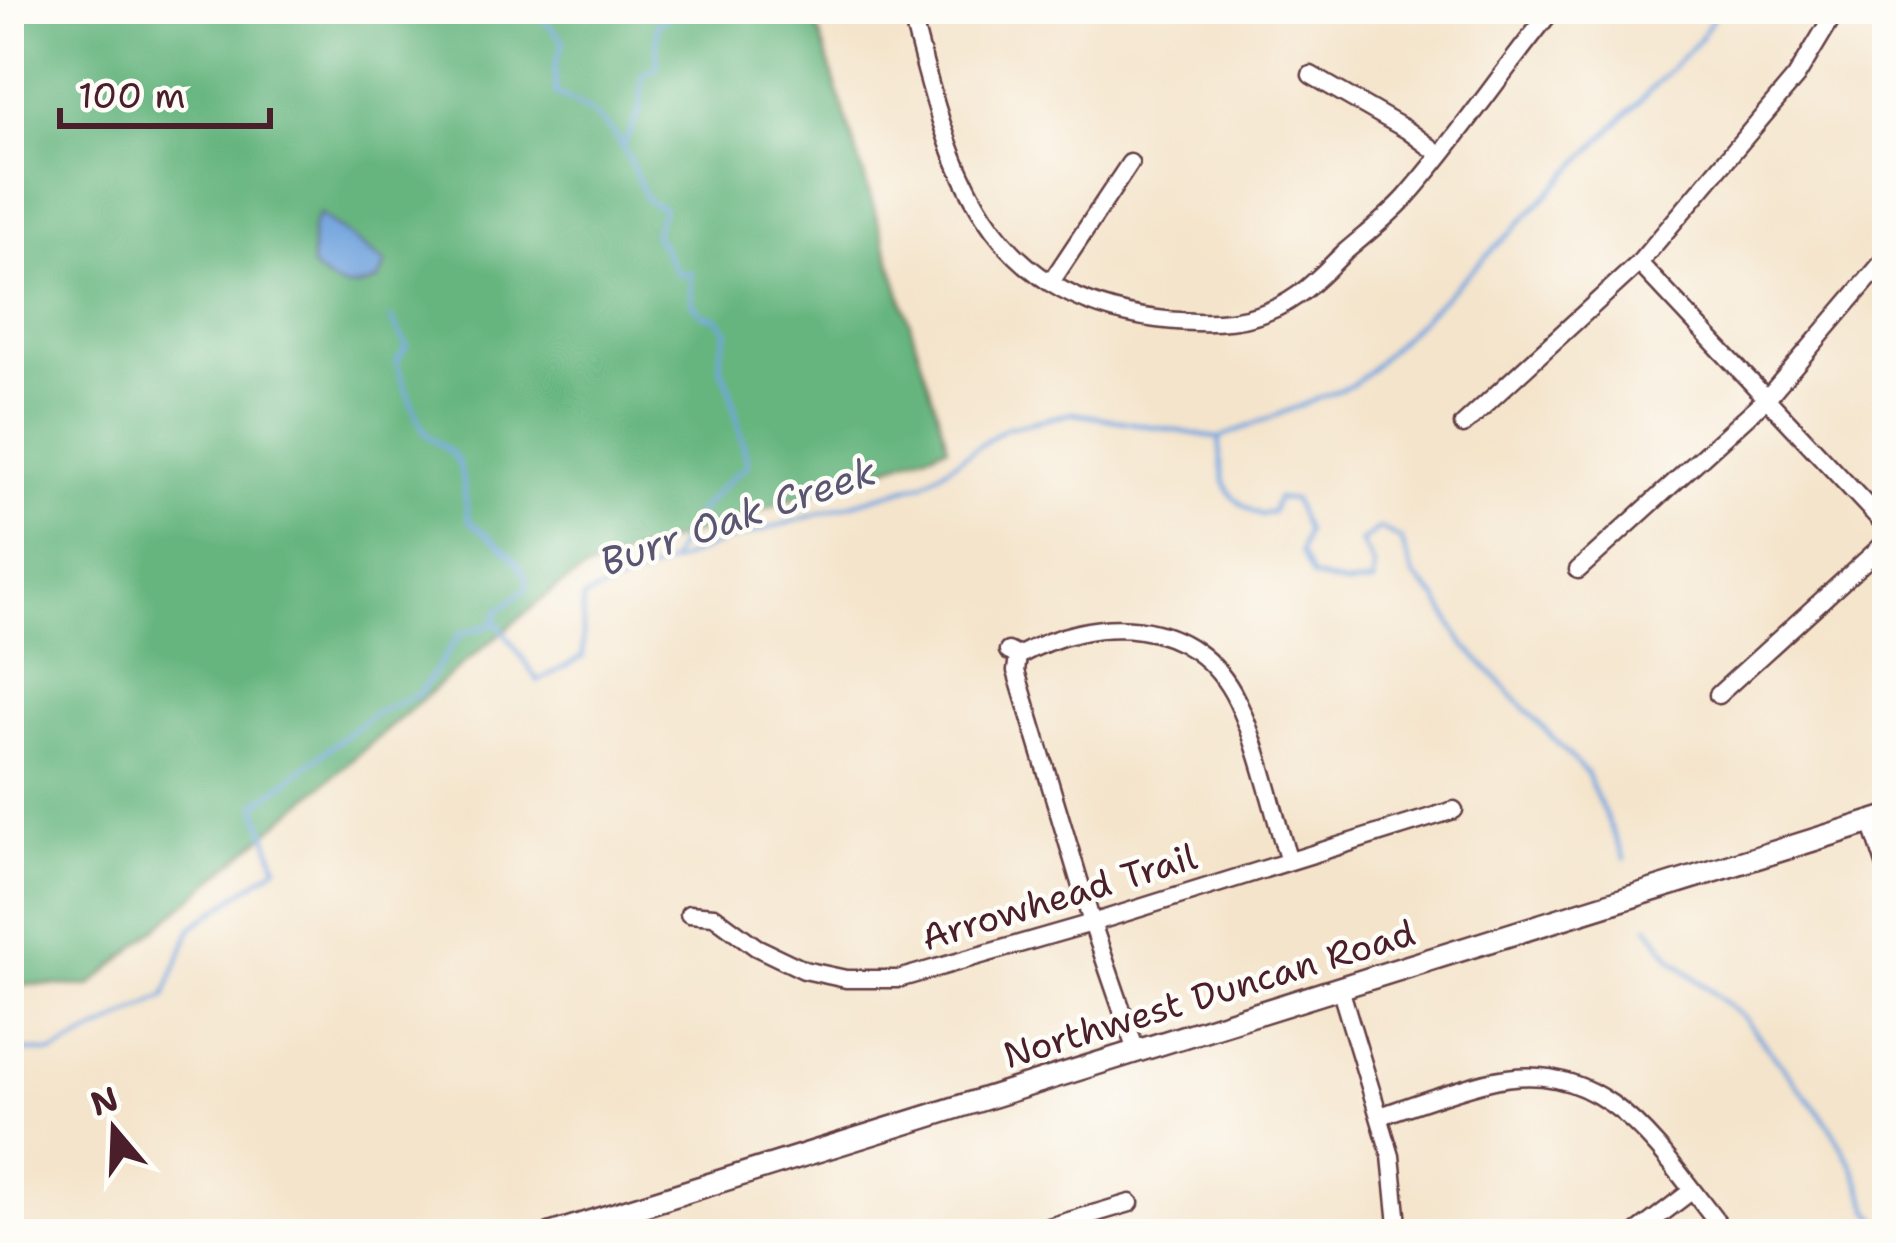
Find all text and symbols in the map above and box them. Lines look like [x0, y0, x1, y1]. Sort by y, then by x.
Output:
scale bar [60, 54, 270, 128]
text: 100 m [78, 71, 186, 120]
water label: Burr Oak Creek [593, 444, 883, 588]
street label: Arrowhead Trail [915, 832, 1203, 962]
street label: Northwest Duncan Road [997, 908, 1421, 1080]
north arrow [54, 1069, 174, 1189]
text: N [85, 1076, 124, 1127]

